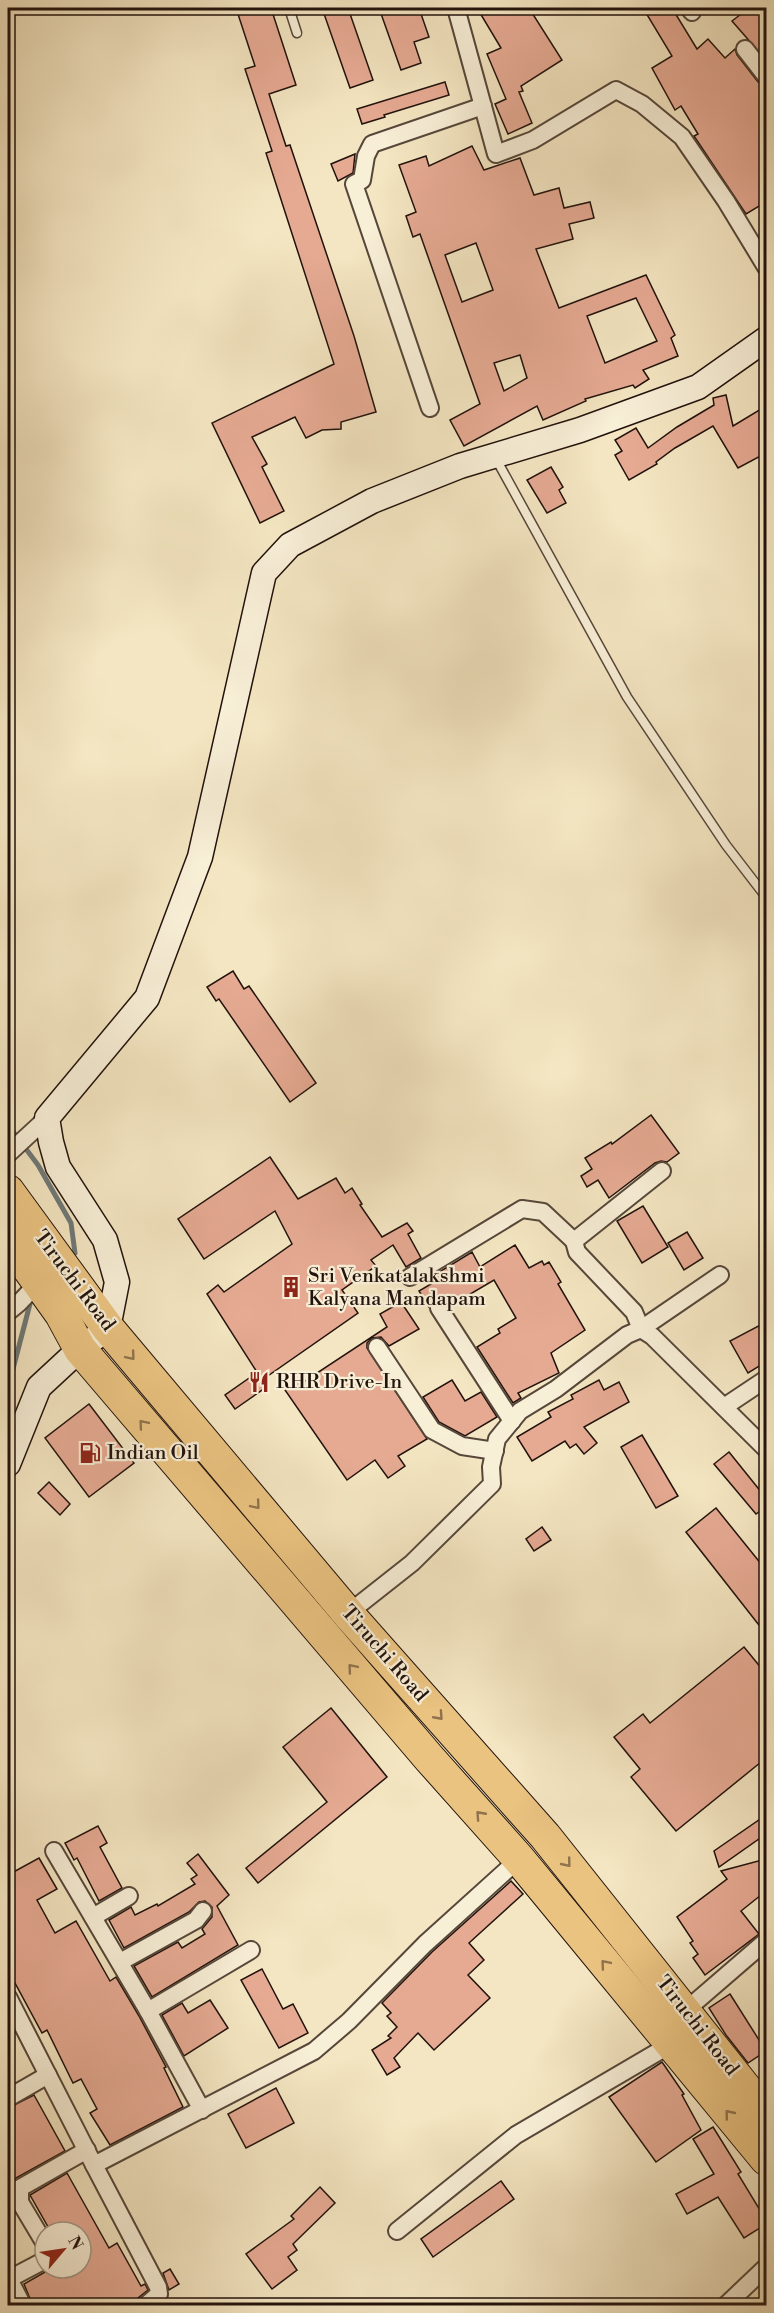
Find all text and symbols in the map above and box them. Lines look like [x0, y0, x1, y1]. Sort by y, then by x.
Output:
street label: Tiruchi Road [28, 1226, 121, 1337]
place label: Sri Venkatalakshmi Kalyana Mandapam [308, 1264, 486, 1312]
building icon: Sri Venkatalakshmi Kalyana Mandapam [279, 1275, 303, 1299]
one-way arrow [124, 1349, 135, 1360]
restaurant icon: RHR Drive-In [247, 1370, 271, 1394]
place label: RHR Drive-In [276, 1370, 402, 1395]
one-way arrow [140, 1420, 151, 1431]
fuel station icon: Indian Oil [78, 1441, 102, 1465]
place label: Indian Oil [107, 1441, 199, 1466]
one-way arrow [249, 1498, 260, 1509]
street label: Tiruchi Road [335, 1600, 433, 1708]
one-way arrow [348, 1664, 359, 1675]
one-way arrow [432, 1709, 443, 1720]
one-way arrow [476, 1811, 487, 1822]
one-way arrow [560, 1856, 571, 1867]
one-way arrow [601, 1960, 612, 1971]
street label: Tiruchi Road [650, 1971, 744, 2082]
one-way arrow [726, 2110, 737, 2121]
north arrow [33, 2220, 93, 2280]
text: N [63, 2233, 87, 2254]

